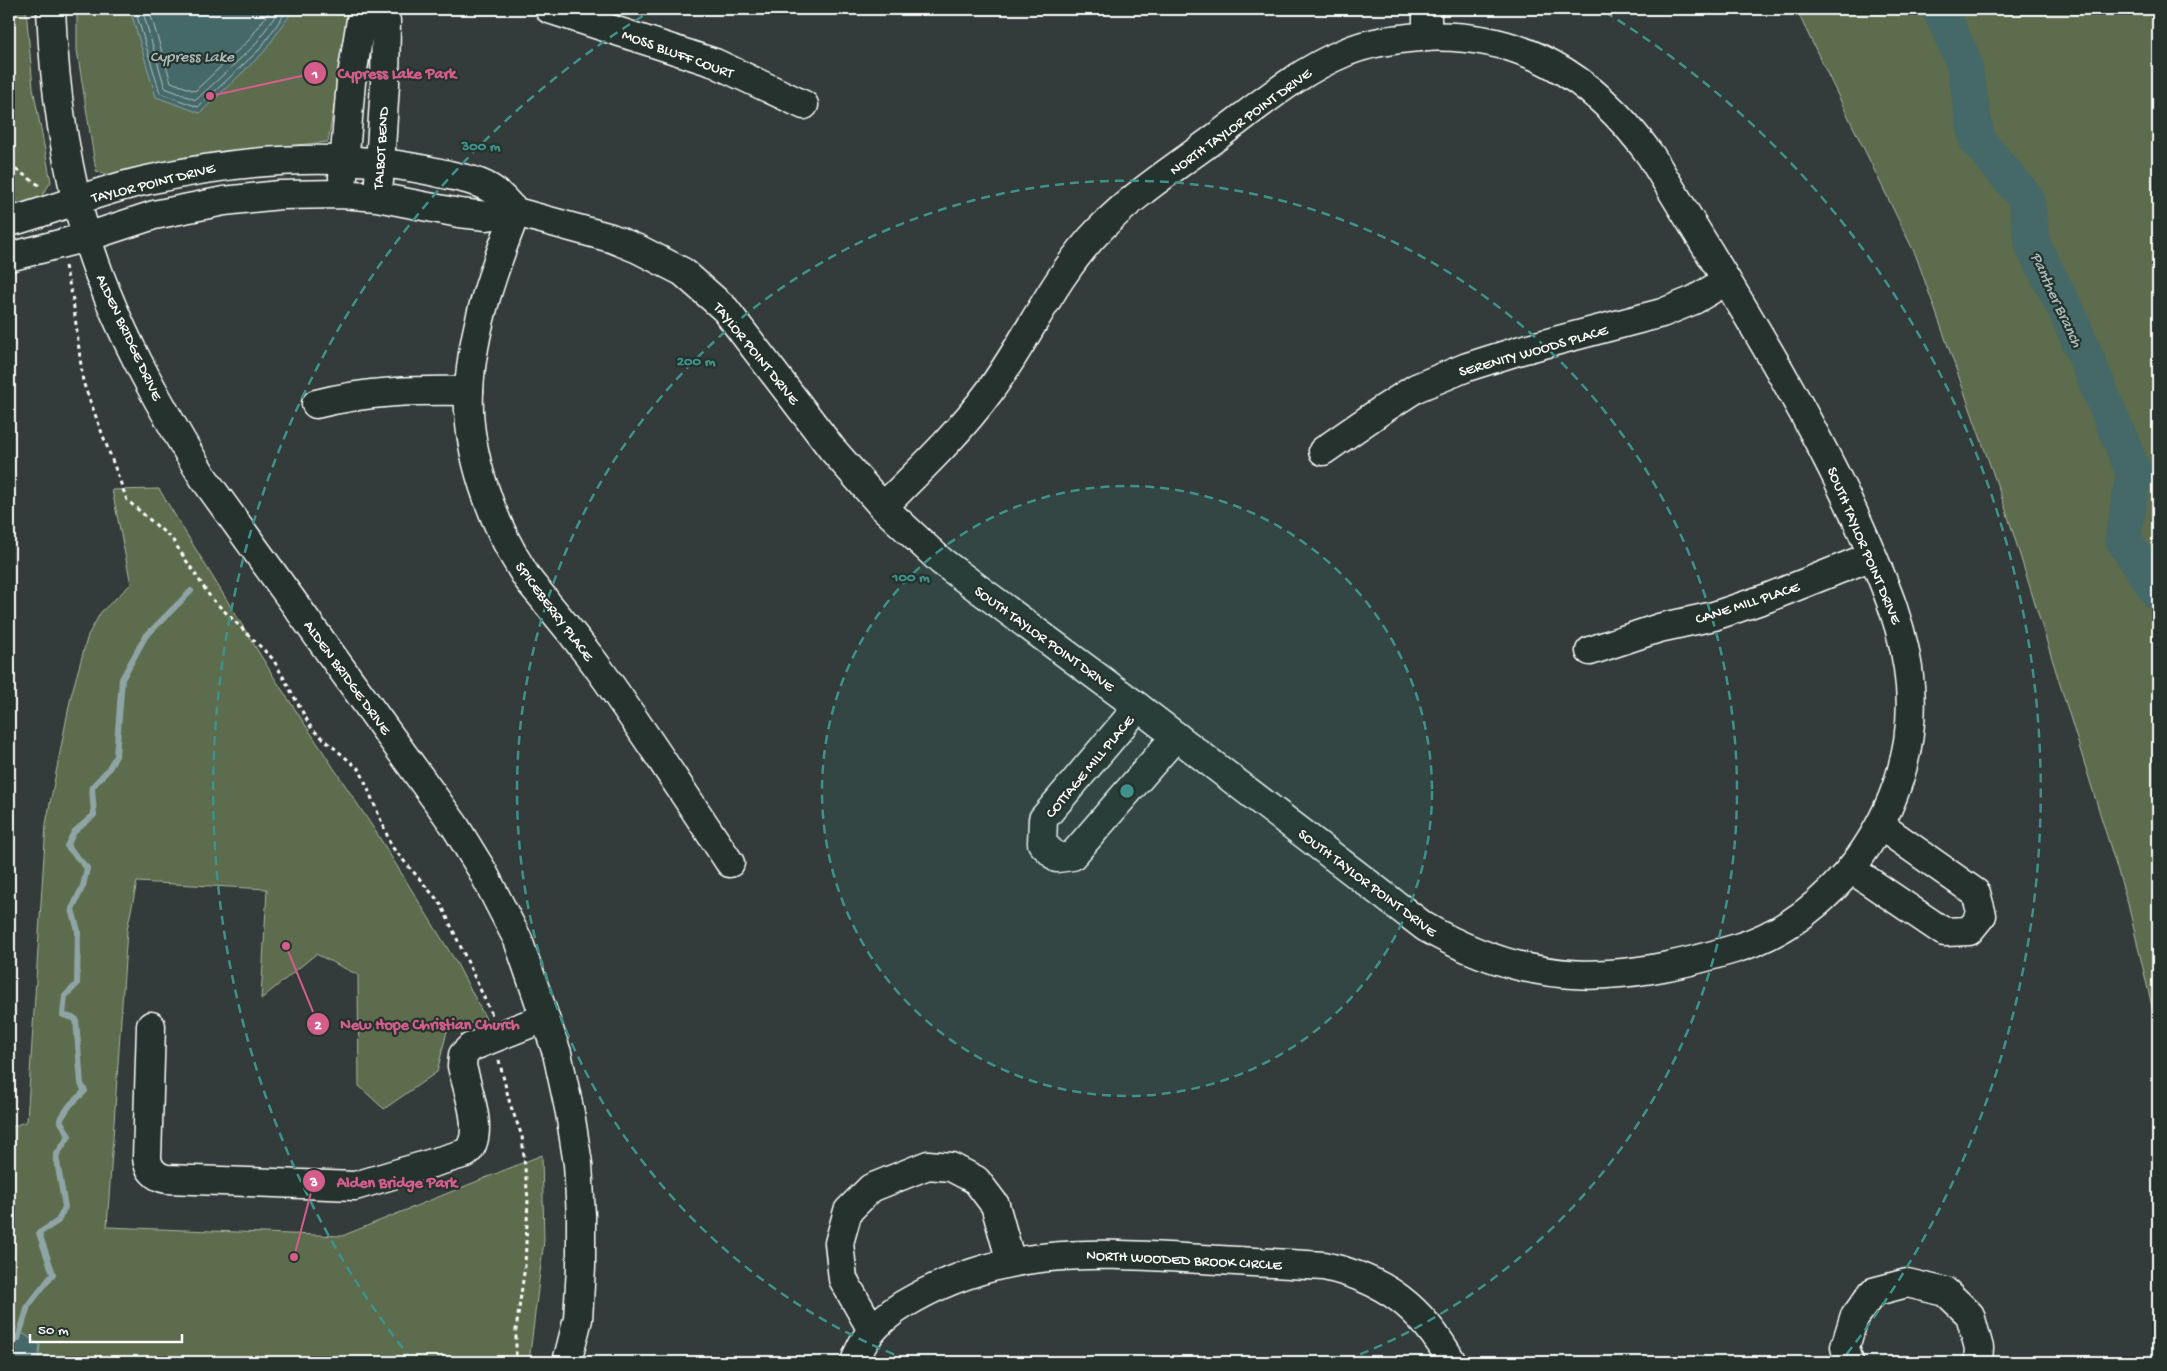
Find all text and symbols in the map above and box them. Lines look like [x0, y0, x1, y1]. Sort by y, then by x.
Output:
street label: MOSS BLUFF COURT [619, 26, 737, 84]
water label: Cypress Lake [150, 49, 235, 68]
callout: Cypress Lake Park [302, 57, 466, 88]
street label: NORTH TAYLOR POINT DRIVE [1167, 65, 1316, 180]
text: 1 [311, 66, 318, 84]
text: Cypress Lake Park [337, 66, 458, 85]
street label: TALBOT BEND [370, 106, 394, 191]
text: 300 m [460, 138, 501, 156]
street label: TAYLOR POINT DRIVE [89, 160, 218, 208]
water label: Panther Branch [2025, 250, 2085, 351]
street label: ALDEN BRIDGE DRIVE [91, 272, 166, 404]
street label: TAYLOR POINT DRIVE [708, 299, 803, 410]
street label: SERENITY WOODS PLACE [1457, 322, 1611, 382]
text: 200 m [677, 353, 716, 371]
street label: SOUTH TAYLOR POINT DRIVE [1822, 464, 1905, 628]
street label: SPICEBERRY PLACE [510, 559, 597, 666]
text: 100 m [891, 569, 930, 587]
street label: CANE MILL PLACE [1693, 578, 1803, 629]
street label: SOUTH TAYLOR POINT DRIVE [970, 583, 1118, 697]
street label: ALDEN BRIDGE DRIVE [299, 617, 394, 739]
street label: COTTAGE MILL PLACE [1042, 712, 1139, 822]
centre of rings [1118, 782, 1136, 800]
street label: SOUTH TAYLOR POINT DRIVE [1294, 826, 1440, 942]
callout: New Hope Christian Church [305, 1008, 530, 1039]
text: 2 [314, 1017, 322, 1035]
text: New Hope Christian Church [340, 1017, 520, 1036]
callout: Alden Bridge Park [302, 1165, 467, 1196]
text: 3 [309, 1174, 318, 1192]
text: Alden Bridge Park [336, 1175, 459, 1194]
street label: NORTH WOODED BROOK CIRCLE [1086, 1247, 1283, 1275]
scale bar [30, 1311, 182, 1343]
text: 50 m [38, 1322, 69, 1340]

